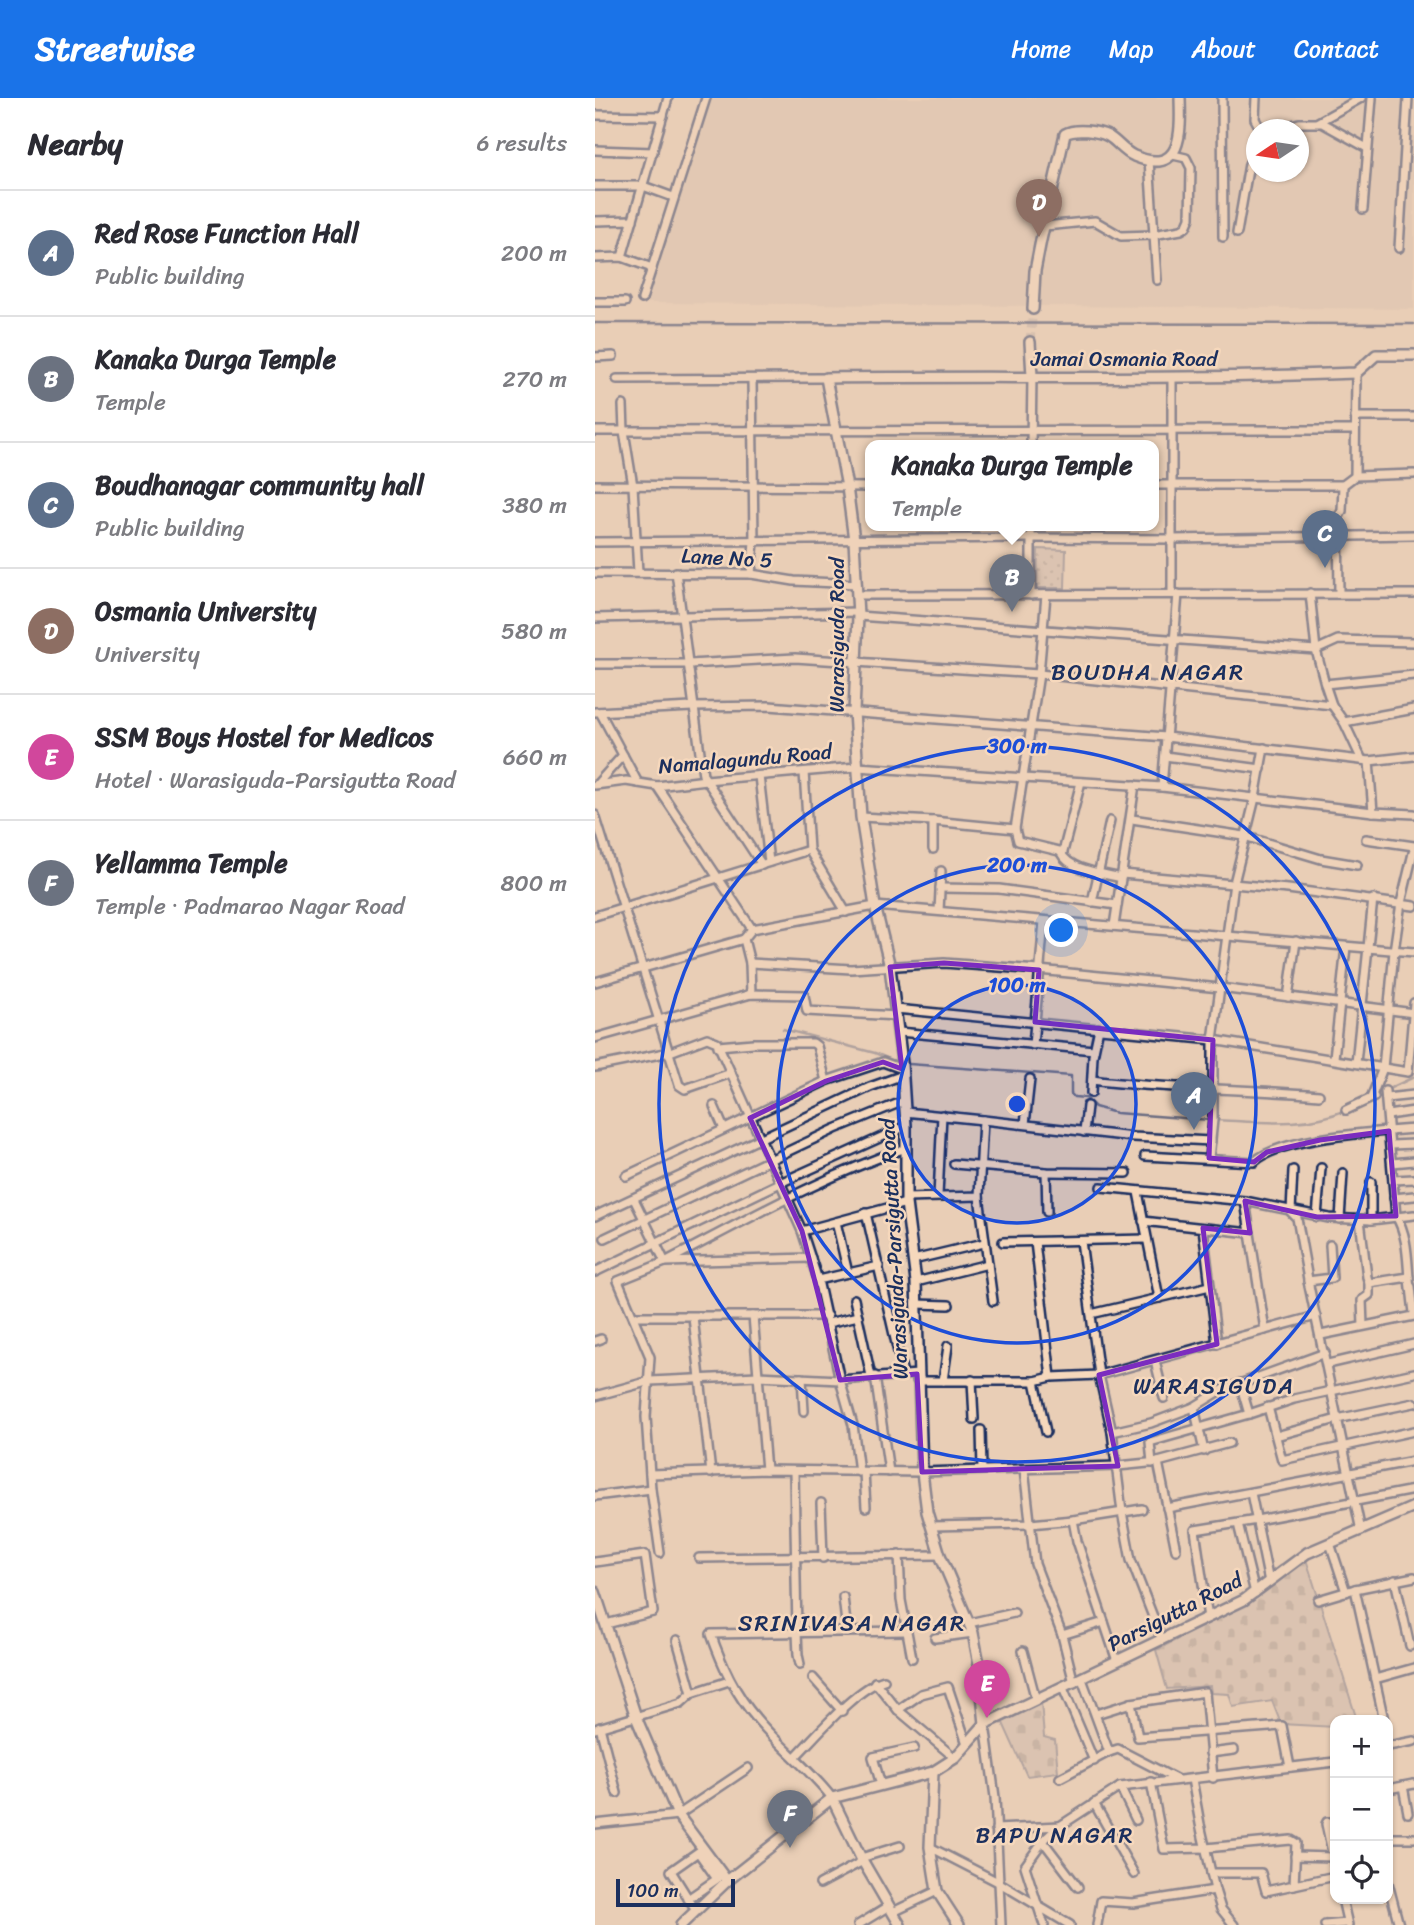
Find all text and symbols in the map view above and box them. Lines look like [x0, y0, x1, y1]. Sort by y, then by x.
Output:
text: Streetwise [35, 20, 195, 78]
text: Home [1011, 28, 1071, 70]
text: Map [1109, 28, 1153, 70]
text: About [1191, 28, 1256, 70]
text: Contact [1294, 28, 1379, 70]
text: Nearby [28, 117, 123, 171]
north arrow [1246, 119, 1309, 182]
text: 6 results [477, 123, 567, 164]
pin: D [1016, 179, 1062, 237]
text: Red Rose Function Hall [95, 210, 359, 256]
text: A [43, 233, 59, 274]
text: 200 m [501, 233, 567, 274]
text: Public building [95, 256, 245, 297]
text: Kanaka Durga Temple [95, 336, 336, 382]
street label: Jamai Osmania Road [1030, 340, 1219, 378]
text: B [44, 359, 58, 400]
text: 270 m [502, 359, 567, 400]
text: Temple [95, 382, 166, 423]
popup [865, 440, 1159, 531]
text: Kanaka Durga Temple [891, 442, 1133, 488]
text: Boudhanagar community hall [95, 462, 424, 508]
text: C [44, 485, 58, 526]
text: 380 m [502, 485, 567, 526]
text: Temple [891, 488, 962, 529]
text: Public building [95, 508, 245, 549]
pin: C [1302, 510, 1348, 568]
street label: Lane No 5 [680, 537, 774, 579]
pin: B [989, 554, 1035, 612]
street label: Warasiguda Road [818, 556, 856, 713]
text: Osmania University [95, 588, 316, 634]
text: D [44, 611, 58, 652]
text: 580 m [501, 611, 567, 652]
text: University [95, 634, 200, 675]
district label: BOUDHA NAGAR [1051, 652, 1245, 693]
text: SSM Boys Hostel for Medicos [95, 714, 433, 760]
text: 300 m [986, 727, 1048, 765]
street label: Namalagundu Road [657, 732, 835, 786]
text: E [45, 737, 57, 778]
text: 660 m [503, 737, 567, 778]
text: Hotel · Warasiguda-Parsigutta Road [95, 760, 455, 801]
text: Yellamma Temple [95, 840, 288, 886]
text: 200 m [986, 846, 1048, 884]
text: F [45, 863, 57, 904]
text: 800 m [500, 863, 567, 904]
text: Temple · Padmarao Nagar Road [95, 886, 405, 927]
your location [1044, 913, 1078, 947]
text: 100 m [988, 966, 1046, 1004]
pin: A [1171, 1072, 1217, 1130]
centre of rings [1005, 1092, 1029, 1116]
street label: Warasiguda-Parsigutta Road [868, 1116, 920, 1380]
district label: WARASIGUDA [1133, 1366, 1295, 1407]
street label: Parsigutta Road [1101, 1561, 1251, 1662]
district label: SRINIVASA NAGAR [738, 1603, 966, 1644]
pin: E [964, 1660, 1010, 1718]
map controls [1330, 1715, 1393, 1904]
button: + [1330, 1715, 1393, 1778]
button: − [1330, 1778, 1393, 1841]
pin: F [767, 1790, 813, 1848]
district label: BAPU NAGAR [975, 1815, 1135, 1856]
button: locate [1330, 1841, 1393, 1904]
text: 100 m [627, 1874, 679, 1907]
scale bar [616, 1876, 735, 1908]

